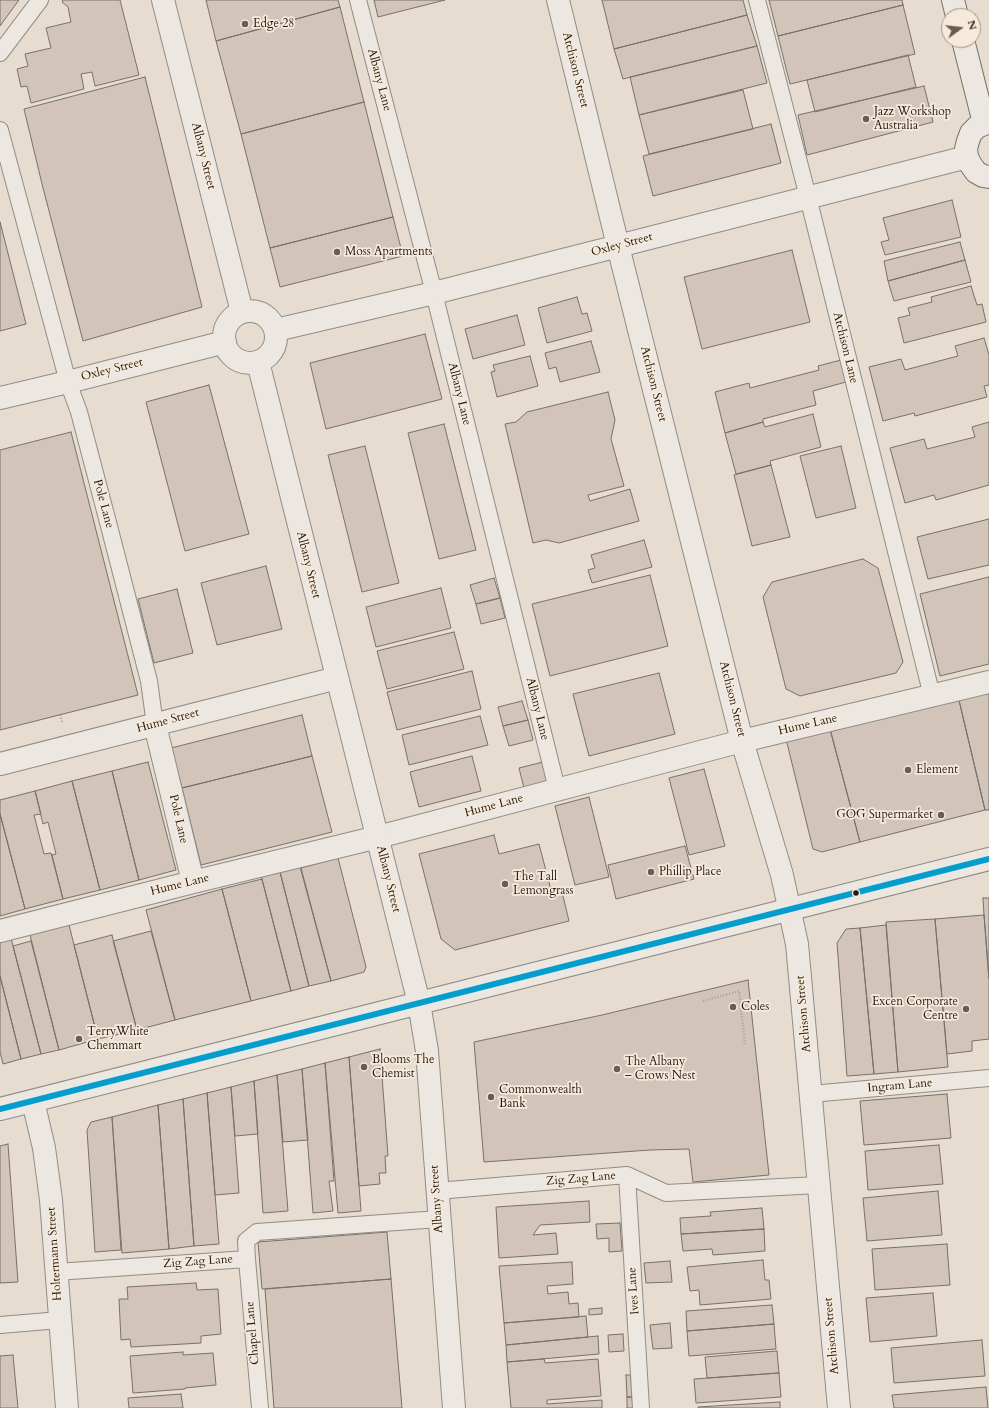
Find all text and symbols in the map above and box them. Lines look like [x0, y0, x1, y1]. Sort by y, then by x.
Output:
north arrow [941, 8, 981, 48]
place label: Edge 28 [253, 17, 294, 31]
text: N [964, 18, 981, 32]
marker: Edge 28 [240, 19, 250, 29]
street label: Atchison Street [559, 31, 591, 109]
street label: Albany Lane [364, 47, 394, 113]
place label: Jazz Workshop Australia [874, 105, 951, 133]
marker: Jazz Workshop Australia [861, 114, 871, 124]
street label: Albany Street [188, 121, 218, 191]
street label: Oxley Street [590, 230, 654, 260]
place label: Moss Apartments [345, 245, 433, 259]
marker: Moss Apartments [332, 247, 342, 257]
street label: Atchison Lane [829, 311, 861, 385]
street label: Atchison Street [637, 345, 669, 423]
street label: Oxley Street [80, 355, 144, 385]
street label: Albany Lane [444, 361, 474, 427]
street label: Pole Lane [90, 478, 116, 530]
street label: Albany Street [293, 530, 323, 600]
street label: Atchison Street [716, 660, 748, 738]
street label: Albany Lane [522, 676, 552, 742]
street label: Hume Street [135, 706, 201, 736]
street label: Hume Lane [777, 711, 839, 739]
place label: Element [916, 763, 958, 777]
marker: Element [903, 765, 913, 775]
street label: Hume Lane [463, 791, 525, 821]
street label: Pole Lane [165, 793, 191, 845]
place label: GOG Supermarket [836, 808, 933, 822]
marker: GOG Supermarket [936, 810, 946, 820]
street label: Albany Street [373, 844, 403, 914]
place label: Phillip Place [659, 865, 721, 879]
marker: Phillip Place [646, 867, 656, 877]
place label: The Tall Lemongrass [513, 870, 573, 898]
street label: Hume Lane [149, 871, 211, 899]
marker: The Tall Lemongrass [500, 879, 510, 889]
unlabelled marker [851, 888, 861, 898]
street label: Atchison Street [793, 975, 815, 1053]
place label: Excen Corporate Centre [872, 995, 958, 1023]
place label: Coles [741, 1000, 769, 1014]
marker: Coles [728, 1002, 738, 1012]
marker: Excen Corporate Centre [961, 1004, 971, 1014]
place label: TerryWhite Chemmart [87, 1025, 149, 1053]
marker: TerryWhite Chemmart [74, 1034, 84, 1044]
place label: Blooms The Chemist [372, 1053, 434, 1081]
place label: The Albany – Crows Nest [625, 1055, 695, 1083]
marker: Blooms The Chemist [359, 1062, 369, 1072]
marker: The Albany – Crows Nest [612, 1064, 622, 1074]
street label: Ingram Lane [867, 1076, 933, 1096]
place label: Commonwealth Bank [499, 1083, 582, 1111]
marker: Commonwealth Bank [486, 1092, 496, 1102]
street label: Albany Street [427, 1164, 447, 1234]
street label: Zig Zag Lane [545, 1169, 617, 1189]
street label: Holtermann Street [45, 1206, 65, 1302]
street label: Zig Zag Lane [162, 1252, 234, 1272]
street label: Ives Lane [625, 1267, 643, 1315]
street label: Atchison Street [821, 1297, 843, 1375]
street label: Chapel Lane [243, 1301, 263, 1365]

